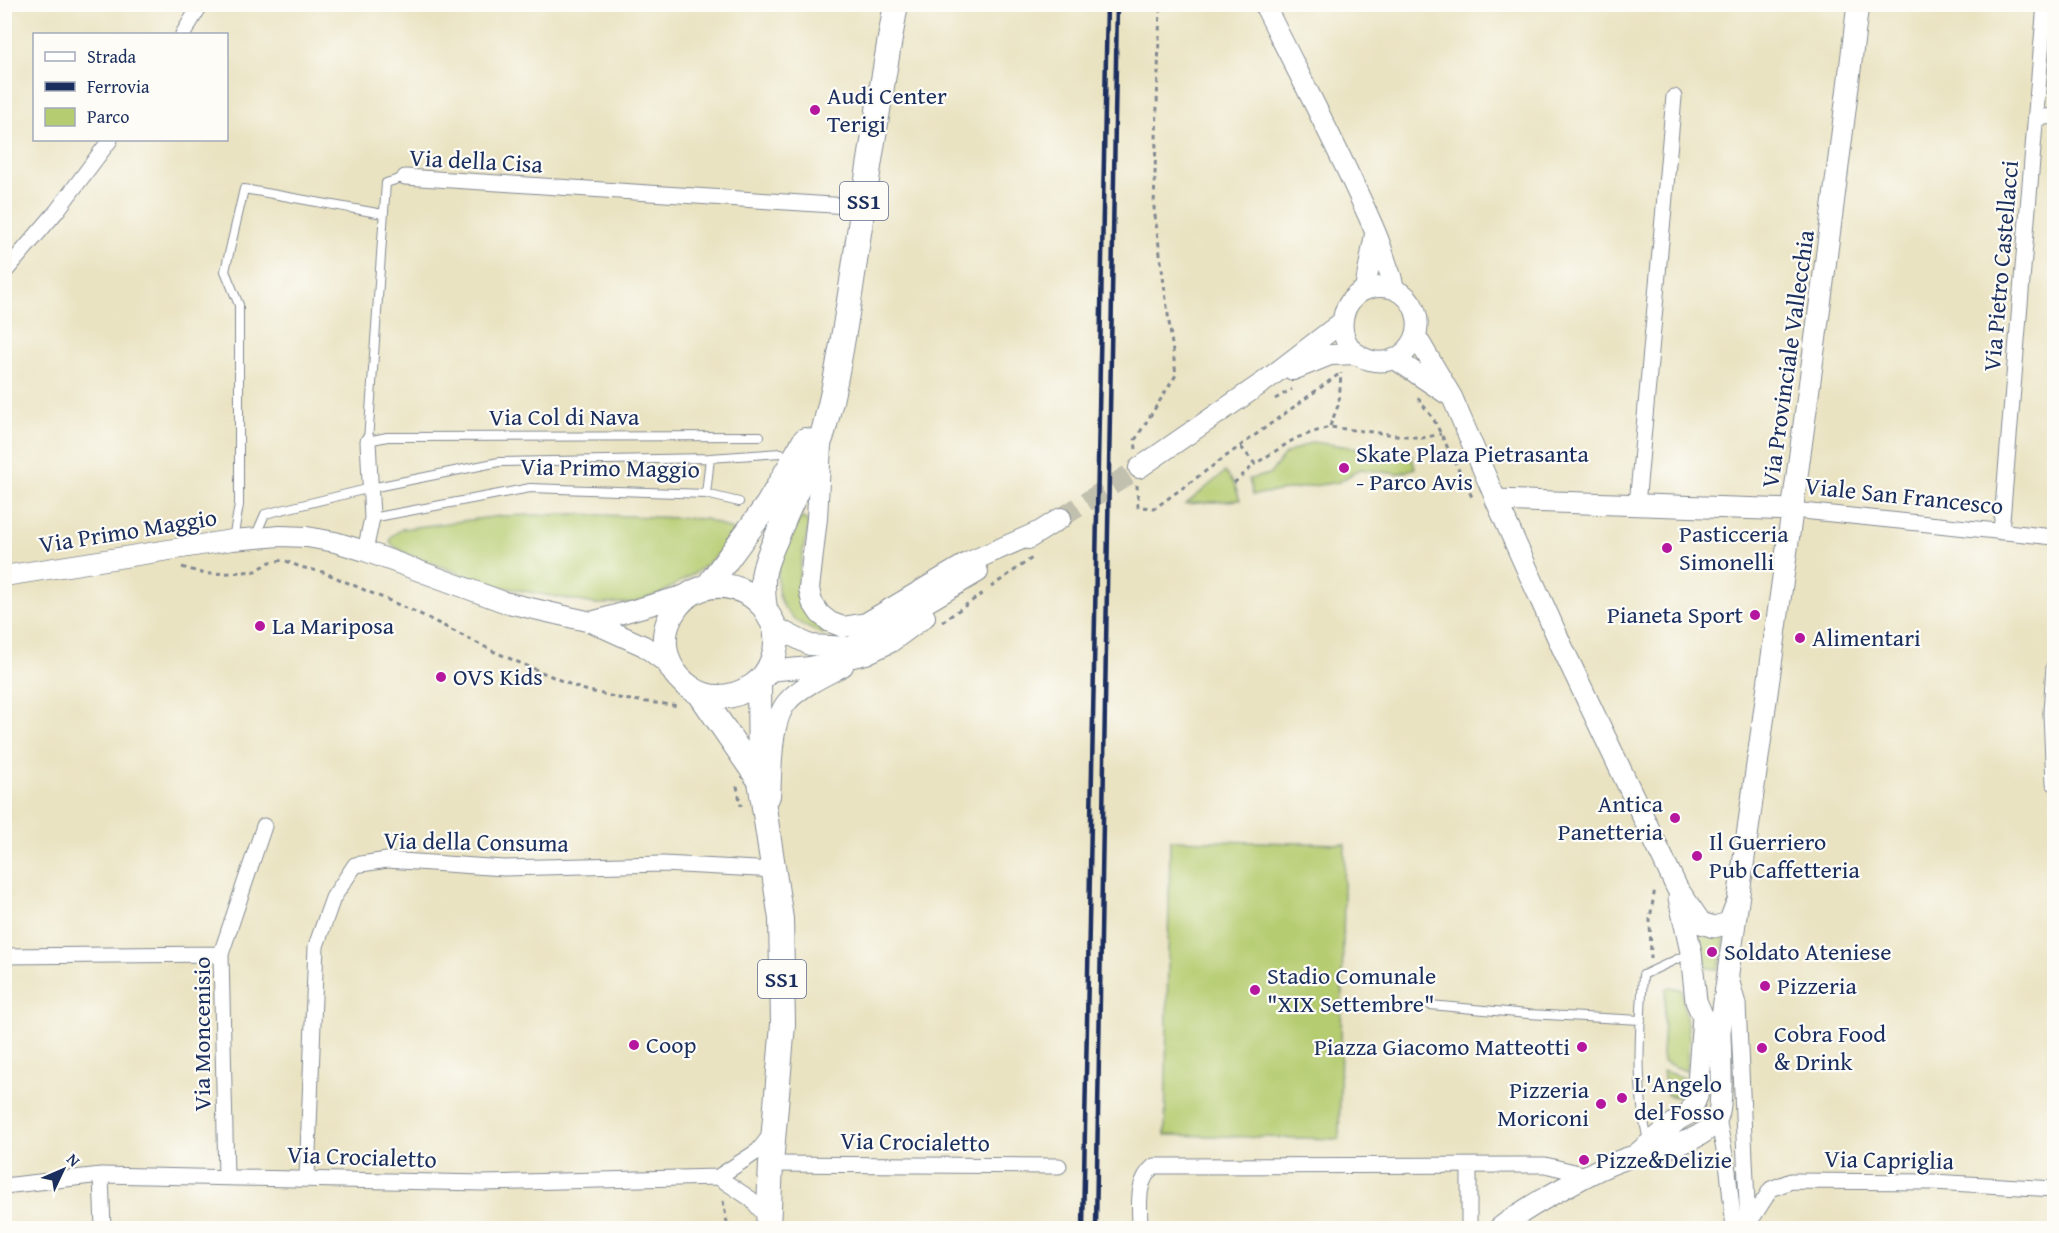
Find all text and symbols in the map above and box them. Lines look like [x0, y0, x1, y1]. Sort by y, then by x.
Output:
legend [33, 33, 228, 141]
text: Strada [87, 43, 137, 70]
text: Ferrovia [87, 73, 150, 100]
place label: Audi Center Terigi [827, 78, 947, 141]
text: Parco [87, 103, 130, 130]
marker: Audi Center Terigi [808, 103, 822, 117]
street label: Via della Cisa [408, 140, 544, 182]
street label: Via Pietro Castellacci [1974, 159, 2027, 373]
road number: SS1 [840, 182, 888, 220]
street label: Via Provinciale Vallecchia [1752, 227, 1823, 490]
street label: Via Col di Nava [489, 399, 640, 434]
place label: Skate Plaza Pietrasanta - Parco Avis [1356, 436, 1590, 499]
street label: Via Primo Maggio [520, 448, 700, 487]
marker: Skate Plaza Pietrasanta - Parco Avis [1337, 461, 1351, 475]
street label: Viale San Francesco [1803, 468, 2005, 523]
street label: Via Primo Maggio [36, 499, 219, 562]
place label: Pasticceria Simonelli [1679, 516, 1789, 579]
marker: Pasticceria Simonelli [1660, 541, 1674, 555]
place label: Pianeta Sport [1607, 597, 1744, 632]
place label: La Mariposa [272, 608, 395, 643]
marker: Pianeta Sport [1748, 608, 1762, 622]
marker: La Mariposa [253, 619, 267, 633]
place label: Alimentari [1812, 620, 1921, 655]
marker: Alimentari [1793, 631, 1807, 645]
place label: OVS Kids [453, 659, 543, 694]
marker: OVS Kids [434, 670, 448, 684]
place label: Antica Panetteria [1558, 786, 1664, 849]
marker: Antica Panetteria [1668, 811, 1682, 825]
street label: Via della Consuma [383, 822, 570, 861]
place label: Il Guerriero Pub Caffetteria [1709, 824, 1860, 887]
marker: Il Guerriero Pub Caffetteria [1690, 849, 1704, 863]
place label: Soldato Ateniese [1724, 934, 1891, 969]
marker: Soldato Ateniese [1705, 945, 1719, 959]
street label: Via Moncenisio [184, 956, 219, 1112]
place label: Stadio Comunale "XIX Settembre" [1267, 958, 1436, 1021]
road number: SS1 [758, 960, 806, 998]
place label: Pizzeria [1777, 968, 1858, 1003]
marker: Pizzeria [1758, 979, 1772, 993]
marker: Stadio Comunale "XIX Settembre" [1248, 983, 1262, 997]
place label: Cobra Food & Drink [1774, 1016, 1886, 1079]
place label: Coop [646, 1027, 697, 1062]
place label: Piazza Giacomo Matteotti [1314, 1029, 1570, 1064]
marker: Coop [627, 1038, 641, 1052]
marker: Piazza Giacomo Matteotti [1575, 1040, 1589, 1054]
marker: Cobra Food & Drink [1755, 1041, 1769, 1055]
place label: L'Angelo del Fosso [1634, 1066, 1724, 1129]
place label: Pizzeria Moriconi [1497, 1072, 1590, 1135]
marker: L'Angelo del Fosso [1615, 1091, 1629, 1105]
marker: Pizzeria Moriconi [1594, 1097, 1608, 1111]
street label: Via Crocialetto [840, 1123, 990, 1160]
street label: Via Crocialetto [287, 1136, 437, 1177]
north arrow [33, 1140, 93, 1200]
street label: Via Capriglia [1824, 1141, 1955, 1178]
place label: Pizze&Delizie [1596, 1142, 1732, 1177]
text: N [61, 1147, 86, 1172]
marker: Pizze&Delizie [1577, 1153, 1591, 1167]

